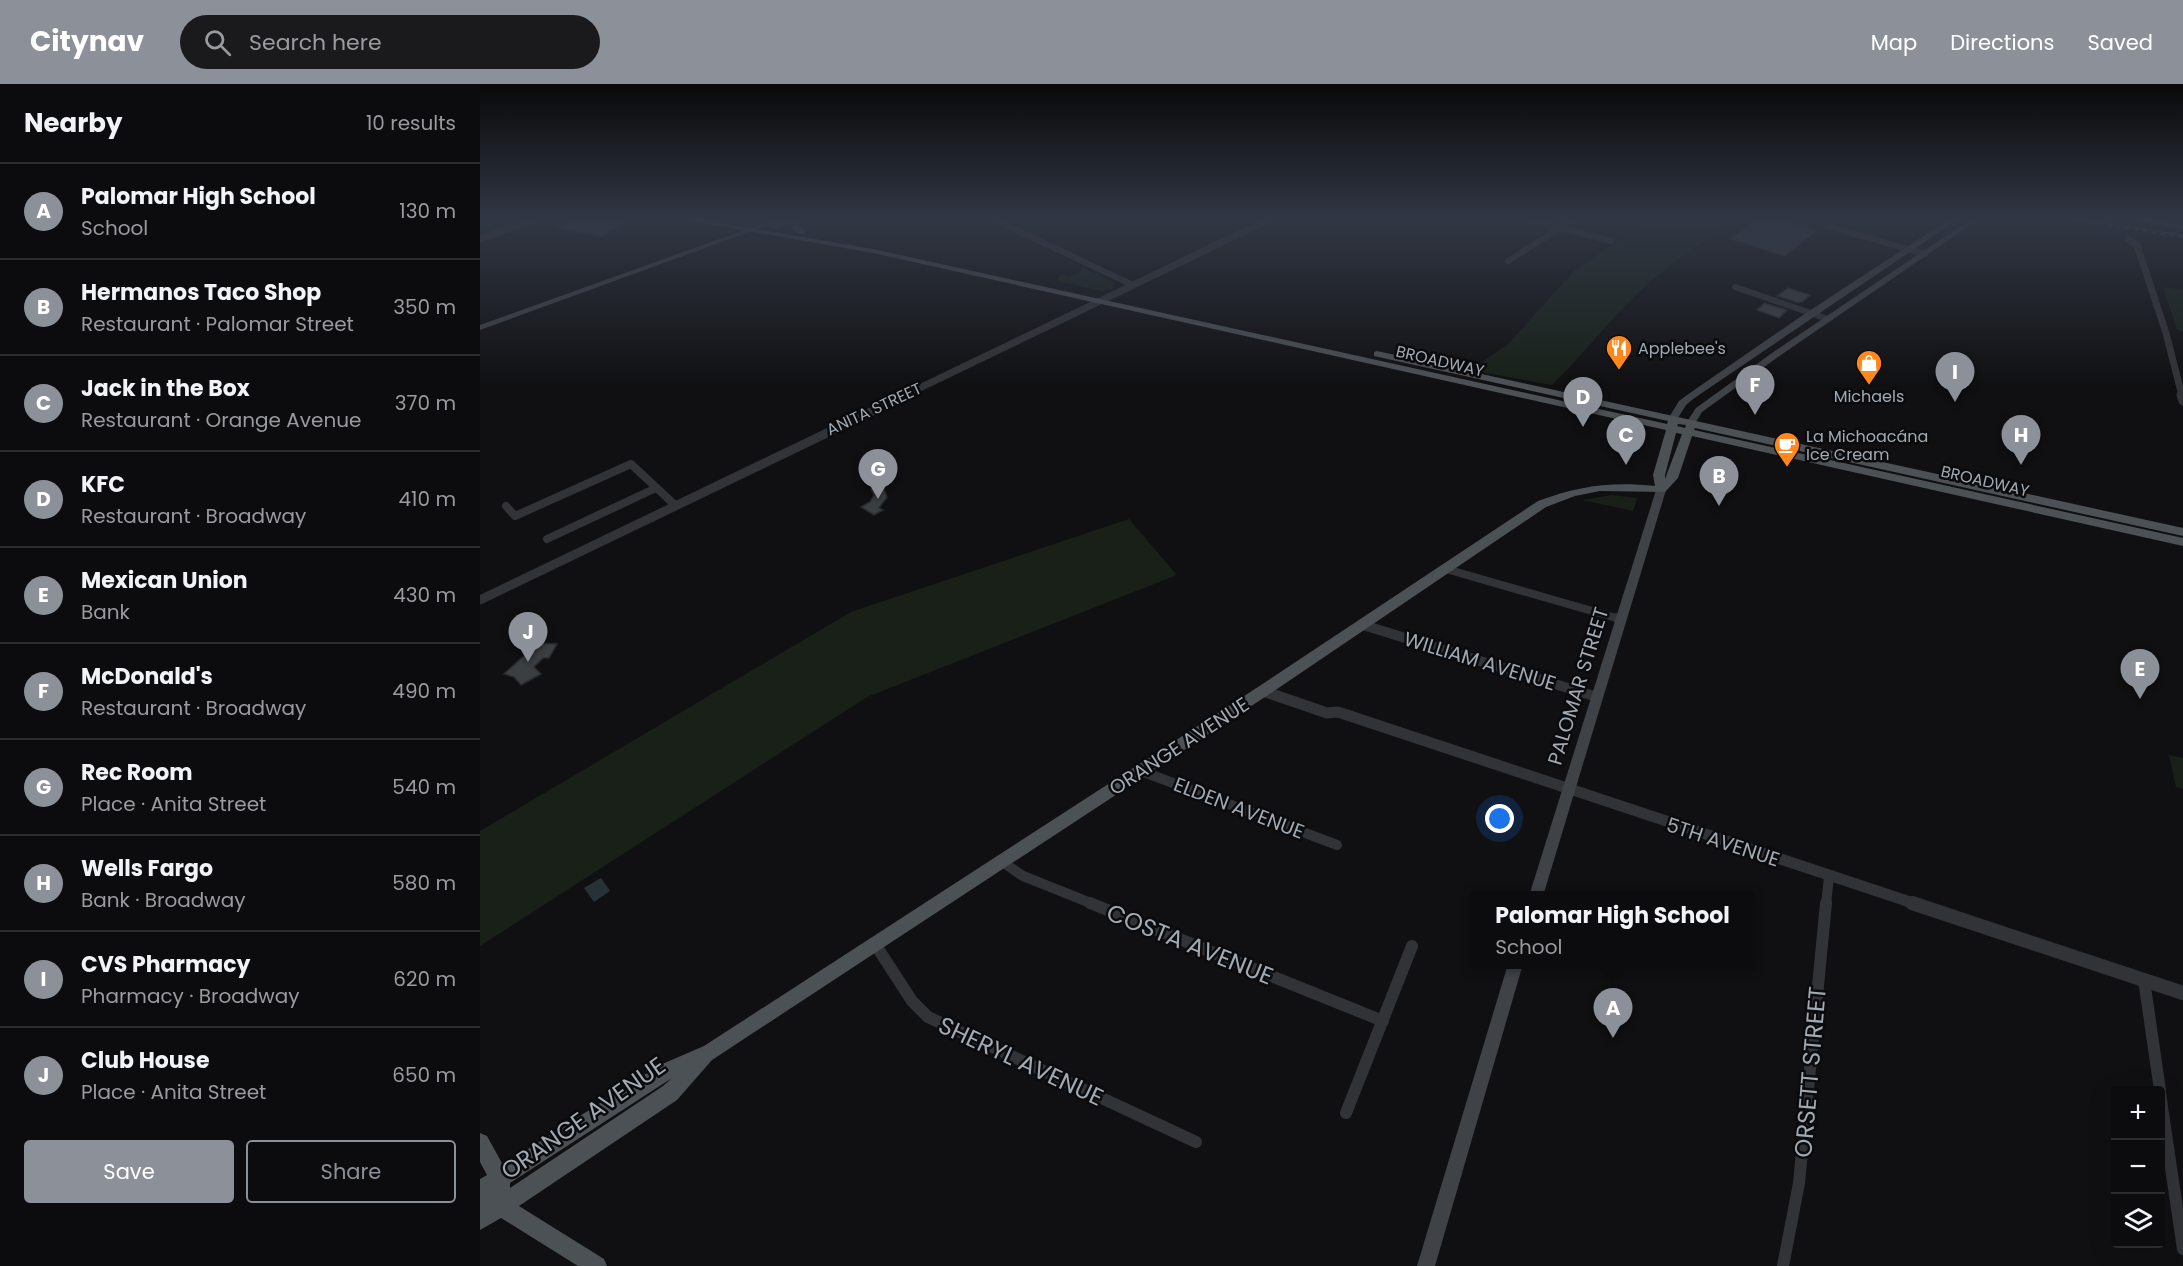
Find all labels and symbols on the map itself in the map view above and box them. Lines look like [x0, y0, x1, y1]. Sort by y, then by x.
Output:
restaurant icon: Applebee's [1604, 333, 1634, 371]
place label: Applebee's [1638, 337, 1726, 360]
street label: BROADWAY [1394, 340, 1487, 382]
shop icon: Michaels [1854, 348, 1884, 386]
pin: I [1936, 352, 1974, 402]
pin: F [1736, 366, 1774, 415]
street label: ANITA STREET [823, 377, 926, 441]
pin: D [1564, 378, 1602, 427]
place label: Michaels [1834, 385, 1904, 408]
pin: C [1606, 416, 1646, 465]
pin: H [2002, 416, 2040, 465]
place label: La Michoacána Ice Cream [1806, 425, 1928, 466]
cafe icon: La Michoacána Ice Cream [1772, 430, 1802, 468]
pin: G [858, 450, 898, 499]
pin: B [1700, 456, 1738, 506]
street label: BROADWAY [1939, 460, 2032, 502]
street label: PALOMAR STREET [1541, 603, 1615, 768]
pin: J [508, 612, 548, 662]
street label: WILLIAM AVENUE [1400, 625, 1560, 697]
pin: E [2120, 650, 2160, 699]
street label: ORANGE AVENUE [1104, 690, 1254, 802]
street label: ELDEN AVENUE [1170, 770, 1308, 846]
your location [1485, 804, 1514, 833]
street label: 5TH AVENUE [1663, 811, 1783, 873]
street label: COSTA AVENUE [1102, 896, 1278, 992]
street label: ORSETT STREET [1786, 985, 1834, 1159]
pin: A [1594, 988, 1632, 1038]
street label: SHERYL AVENUE [933, 1008, 1109, 1114]
street label: ORANGE AVENUE [494, 1049, 672, 1187]

